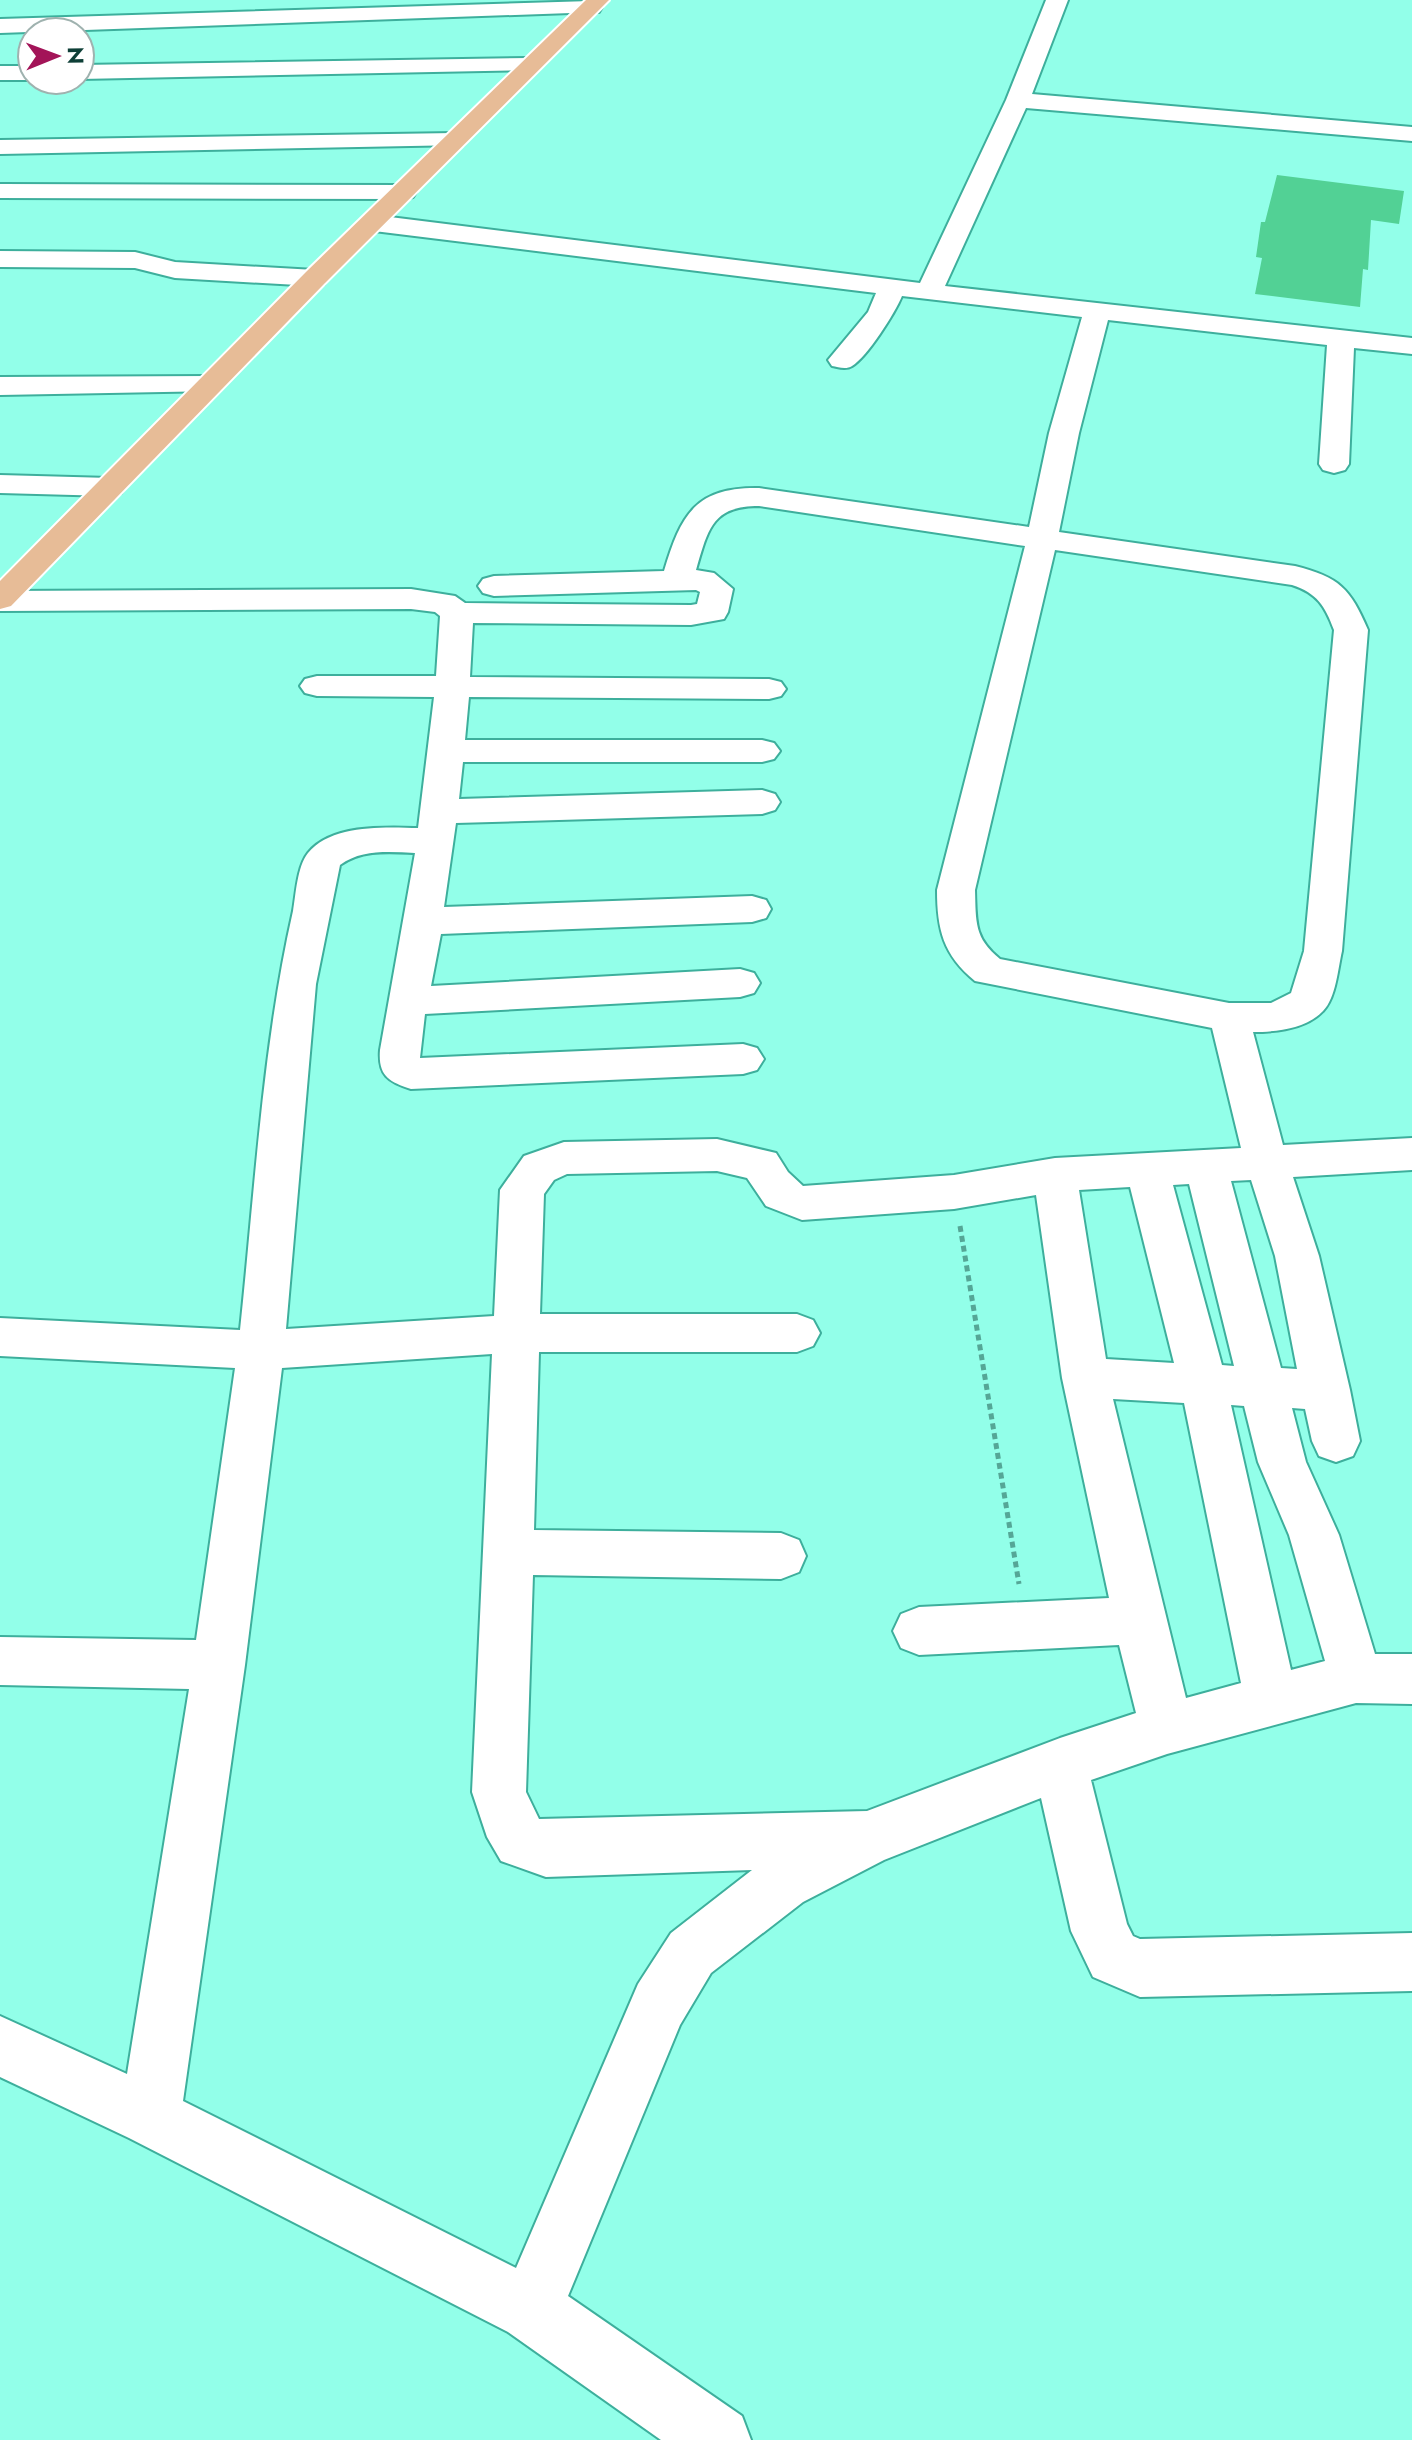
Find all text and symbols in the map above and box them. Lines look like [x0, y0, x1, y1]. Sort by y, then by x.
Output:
north arrow [16, 16, 96, 96]
text: N [60, 47, 92, 65]

